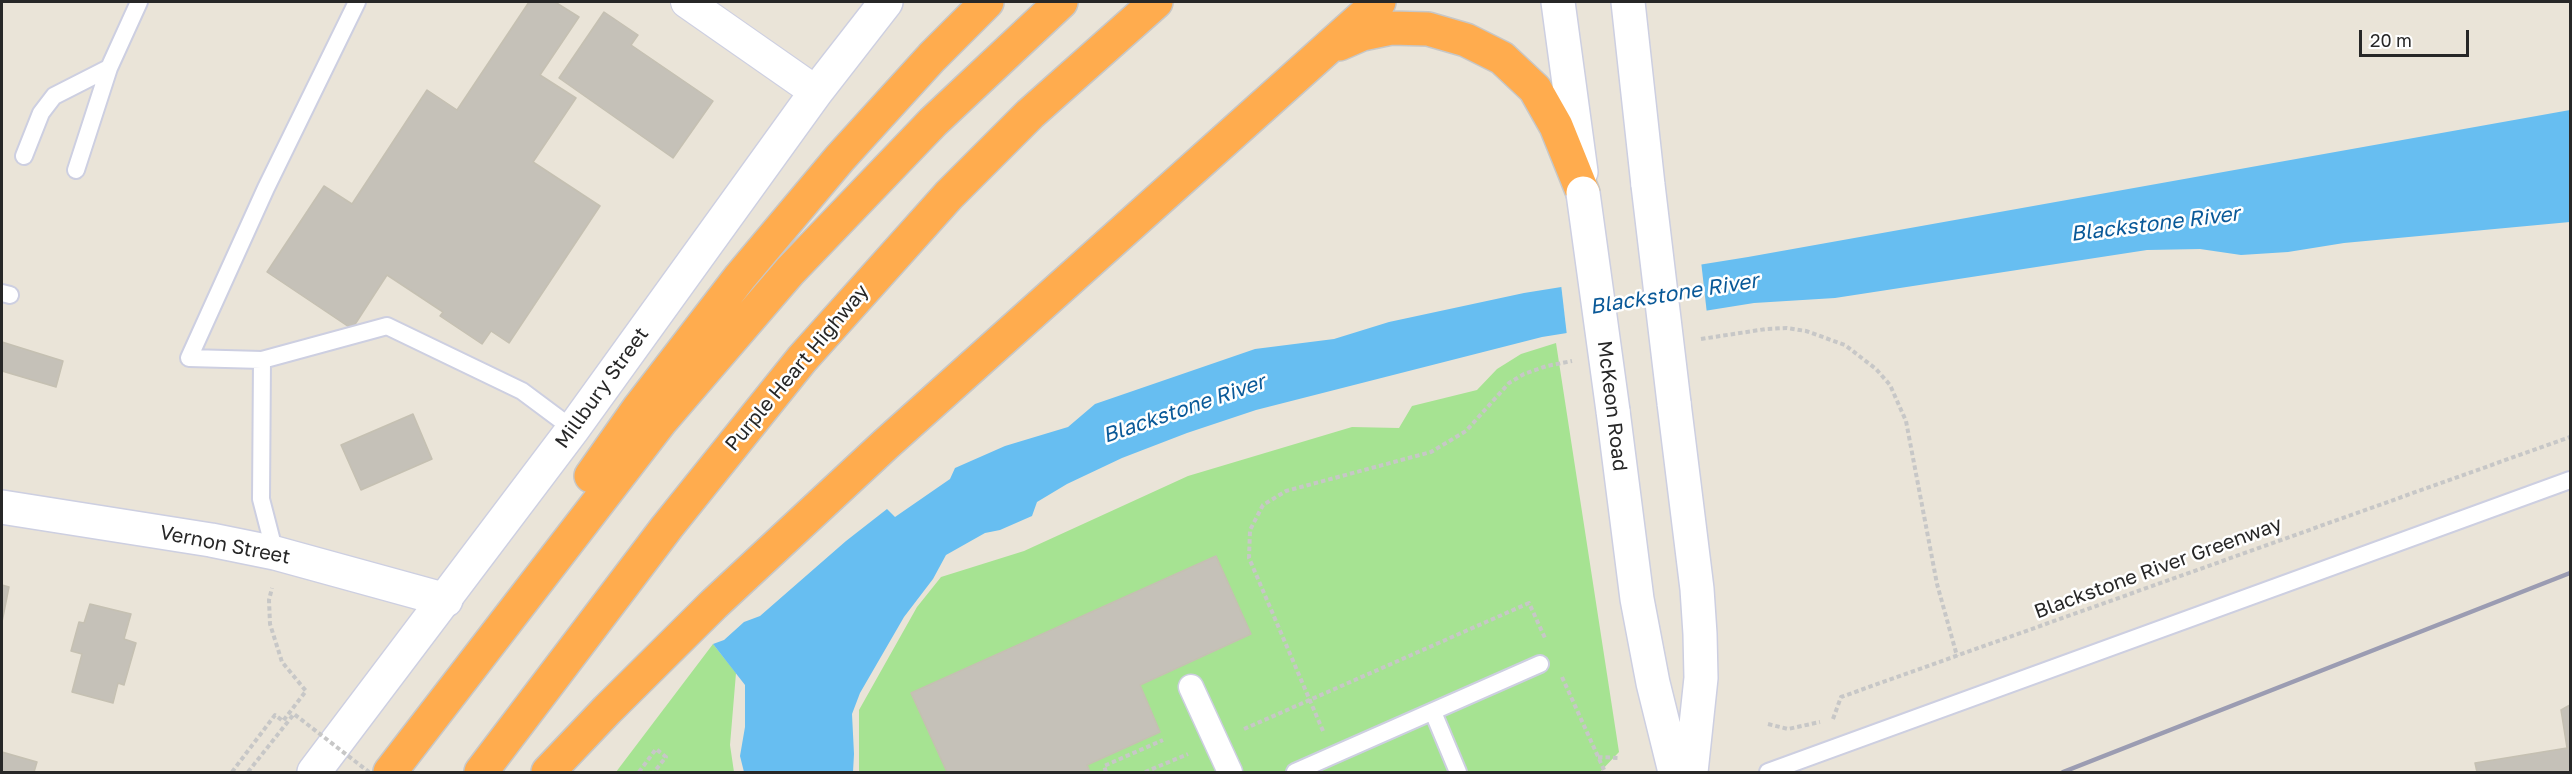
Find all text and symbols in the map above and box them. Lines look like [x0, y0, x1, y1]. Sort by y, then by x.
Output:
scale bar [2362, 18, 2472, 56]
text: 20 m [2370, 29, 2412, 51]
water label: Blackstone River [2069, 201, 2241, 247]
water label: Blackstone River [1588, 268, 1760, 320]
street label: Purple Heart Highway [720, 280, 874, 456]
street label: Millbury Street [550, 323, 654, 453]
street label: McKeon Road [1592, 339, 1632, 473]
water label: Blackstone River [1100, 369, 1268, 449]
street label: Blackstone River Greenway [2031, 512, 2285, 624]
street label: Vernon Street [158, 521, 292, 569]

